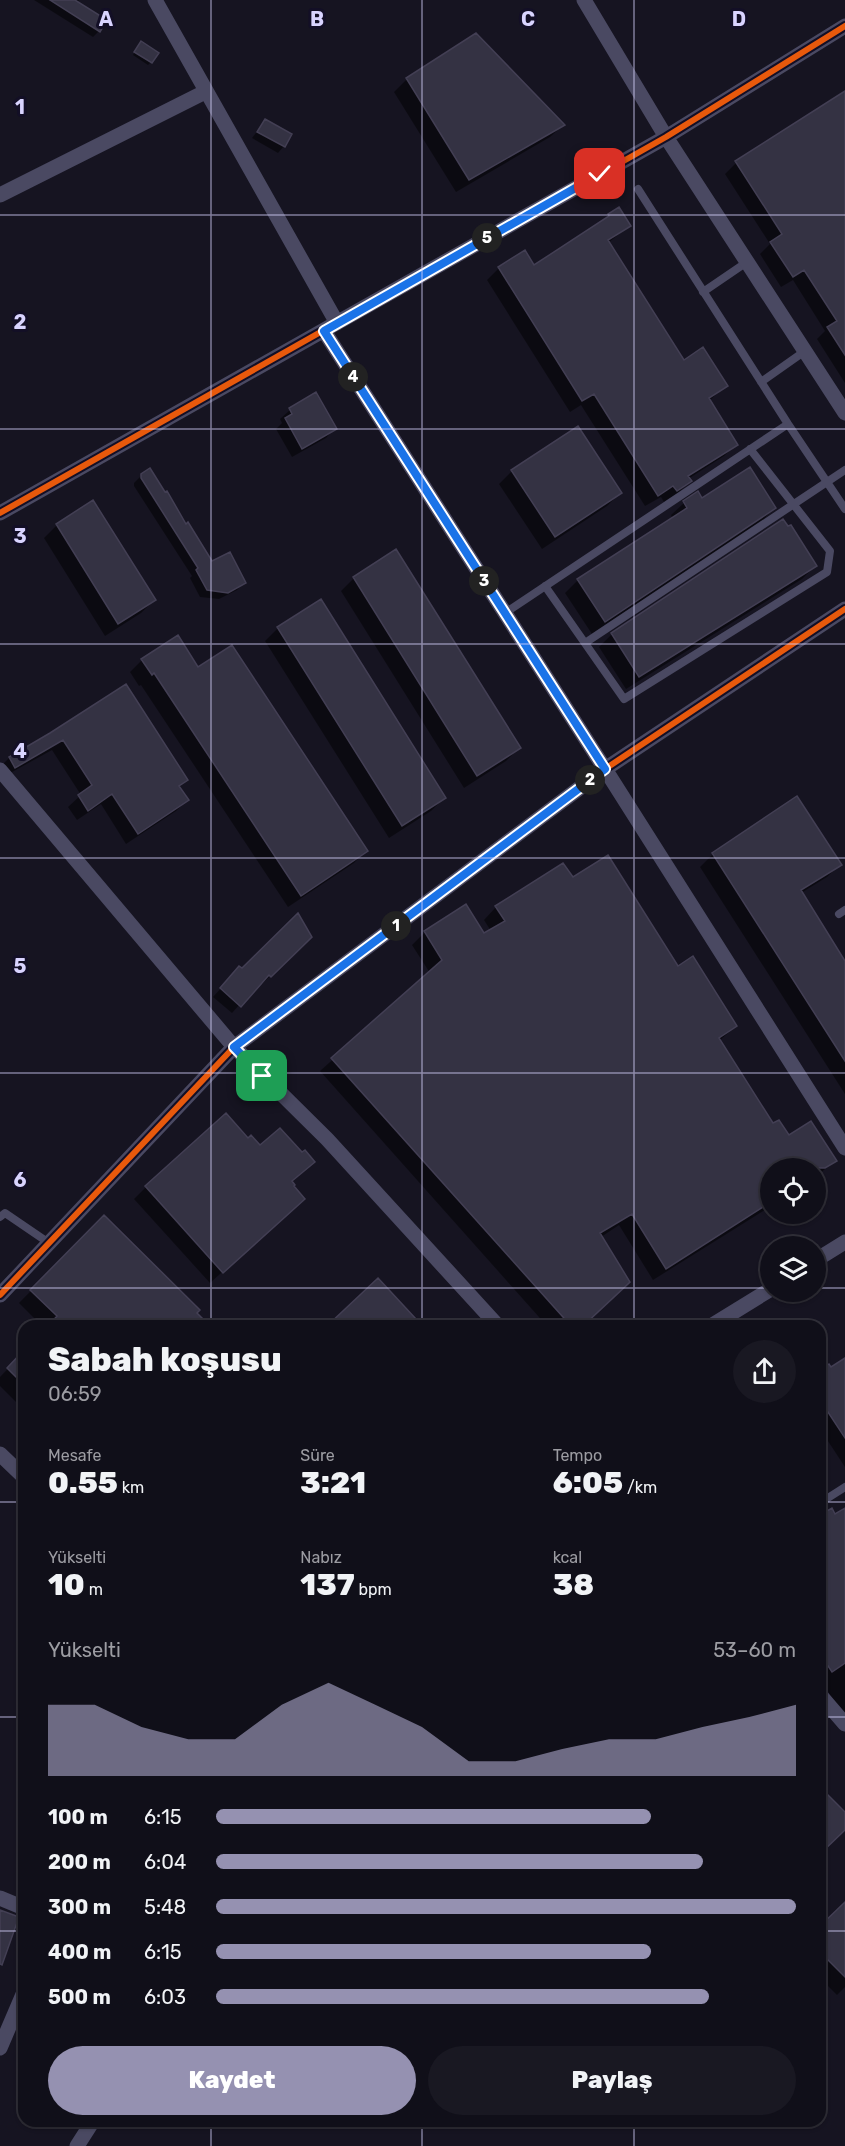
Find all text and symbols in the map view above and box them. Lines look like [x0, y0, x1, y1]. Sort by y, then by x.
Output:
text: A [99, 7, 114, 31]
text: B [310, 7, 324, 31]
text: C [521, 7, 535, 31]
text: D [732, 7, 746, 31]
text: 1 [15, 95, 25, 119]
pin [574, 148, 625, 199]
icon: check [583, 157, 616, 190]
pin: 5 [472, 223, 502, 253]
text: 5 [482, 228, 492, 247]
text: 2 [14, 310, 27, 334]
pin: 4 [338, 362, 368, 392]
text: 4 [348, 367, 358, 386]
text: 3 [13, 524, 27, 548]
pin: 3 [469, 566, 499, 596]
text: 3 [479, 571, 489, 590]
text: 4 [13, 739, 27, 763]
pin: 2 [575, 765, 605, 795]
text: 2 [585, 770, 595, 789]
pin: 1 [381, 911, 411, 941]
text: 1 [392, 916, 400, 935]
text: 5 [14, 954, 27, 978]
pin [236, 1050, 287, 1101]
icon: arrive [245, 1059, 278, 1092]
map controls [760, 1158, 826, 1302]
button: locate [760, 1158, 826, 1224]
text: 6 [13, 1168, 27, 1192]
button: layers [760, 1236, 826, 1302]
text: Sabah koşusu [48, 1340, 282, 1379]
button: share [733, 1340, 796, 1403]
text: 06:59 [48, 1382, 102, 1406]
text: Mesafe [48, 1446, 102, 1465]
text: Süre [300, 1446, 335, 1465]
text: Tempo [553, 1446, 602, 1465]
text: 0.55 [48, 1465, 118, 1501]
text: 3:21 [300, 1465, 366, 1501]
text: 6:05 [553, 1465, 623, 1501]
text: km [118, 1478, 144, 1497]
text: /km [623, 1478, 657, 1497]
text: Yükselti [48, 1548, 106, 1567]
text: Nabız [300, 1548, 342, 1567]
text: kcal [553, 1548, 582, 1567]
text: 10 [48, 1567, 85, 1603]
text: 137 [300, 1567, 355, 1603]
text: 38 [553, 1567, 594, 1603]
text: m [85, 1580, 103, 1599]
text: bpm [355, 1580, 392, 1599]
text: Yükselti [48, 1638, 121, 1662]
text: 53–60 m [713, 1638, 796, 1662]
text: 100 m [48, 1805, 108, 1829]
text: 6:15 [144, 1805, 182, 1829]
text: 200 m [48, 1850, 111, 1874]
text: 6:04 [144, 1850, 186, 1874]
text: 300 m [48, 1895, 111, 1919]
text: 5:48 [144, 1895, 186, 1919]
text: 400 m [48, 1940, 111, 1964]
text: 6:15 [144, 1940, 182, 1964]
text: 500 m [48, 1985, 111, 2009]
text: 6:03 [144, 1985, 186, 2009]
button: Kaydet [48, 2046, 416, 2115]
button: Paylaş [428, 2046, 796, 2115]

